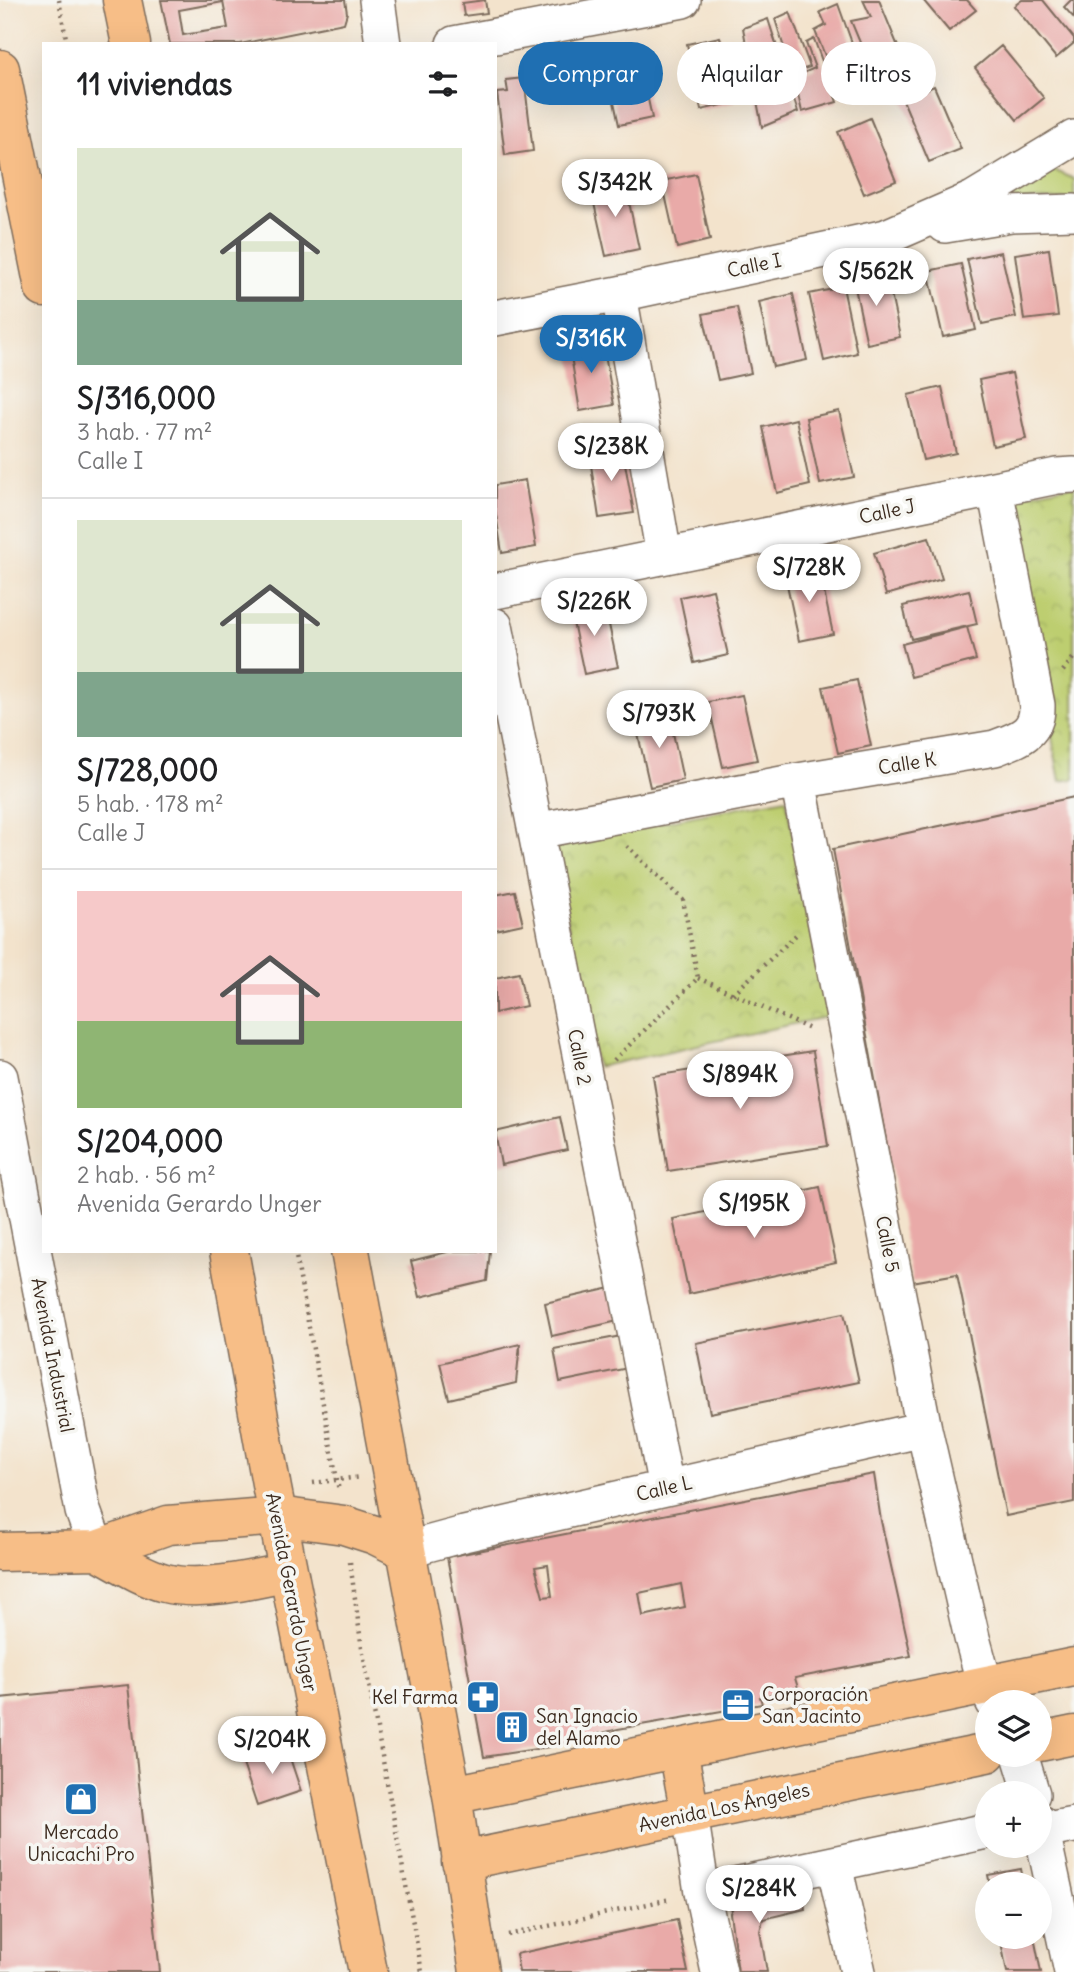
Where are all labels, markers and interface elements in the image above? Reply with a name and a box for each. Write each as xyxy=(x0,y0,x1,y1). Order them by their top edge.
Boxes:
chip: Comprar xyxy=(518,42,663,105)
chip: Alquilar xyxy=(677,42,807,105)
chip: Filtros xyxy=(821,42,936,105)
text: 11 viviendas xyxy=(77,65,232,103)
icon: filters xyxy=(424,65,462,103)
pin: S/342K xyxy=(558,160,672,219)
text: S/342K xyxy=(578,167,652,196)
icon: home xyxy=(207,194,333,320)
street label: Calle I xyxy=(725,248,783,282)
pin: S/562K xyxy=(819,248,933,308)
text: S/562K xyxy=(839,256,913,285)
pin: S/316K xyxy=(534,316,648,375)
text: S/316K xyxy=(556,323,626,352)
text: S/316,000 xyxy=(77,379,216,417)
text: 3 hab. · 77 m² xyxy=(77,417,212,446)
pin: S/238K xyxy=(554,424,668,483)
text: S/238K xyxy=(574,431,648,460)
text: Calle I xyxy=(77,446,143,475)
street label: Calle J xyxy=(857,493,917,529)
pin: S/728K xyxy=(752,544,866,604)
text: S/728K xyxy=(773,552,845,581)
icon: home xyxy=(207,566,333,692)
pin: S/226K xyxy=(537,578,651,638)
text: S/226K xyxy=(557,586,631,615)
pin: S/793K xyxy=(602,690,716,750)
text: S/793K xyxy=(623,698,695,727)
street label: Calle K xyxy=(876,747,938,779)
text: S/728,000 xyxy=(77,751,219,789)
text: 5 hab. · 178 m² xyxy=(77,789,224,818)
text: Calle J xyxy=(77,818,145,847)
icon: home xyxy=(207,937,333,1063)
street label: Calle 2 xyxy=(563,1027,597,1087)
pin: S/894K xyxy=(683,1052,797,1111)
text: S/894K xyxy=(702,1059,778,1088)
text: S/204,000 xyxy=(77,1122,224,1160)
text: 2 hab. · 56 m² xyxy=(77,1160,216,1189)
pin: S/195K xyxy=(697,1180,811,1240)
text: S/195K xyxy=(719,1188,789,1217)
text: Avenida Gerardo Unger xyxy=(77,1189,322,1218)
street label: Calle 5 xyxy=(871,1214,905,1274)
street label: Avenida Industrial xyxy=(26,1276,80,1434)
street label: Calle L xyxy=(634,1470,694,1506)
street label: Avenida Gerardo Unger xyxy=(261,1491,323,1694)
pharmacy icon: Kel Farma xyxy=(464,1678,502,1716)
place label: Corporación San Jacinto xyxy=(762,1682,868,1728)
place label: Kel Farma xyxy=(372,1685,458,1709)
office icon: Corporación San Jacinto xyxy=(719,1686,757,1724)
map controls xyxy=(975,1690,1052,1949)
button: layers xyxy=(975,1690,1052,1767)
place label: San Ignacio del Alamo xyxy=(536,1704,638,1750)
building icon: San Ignacio del Alamo xyxy=(493,1708,531,1746)
pin: S/204K xyxy=(215,1716,329,1776)
text: S/204K xyxy=(234,1724,310,1753)
street label: Avenida Los Ángeles xyxy=(636,1777,812,1837)
shop icon: Mercado Unicachi Pro xyxy=(62,1780,100,1818)
button: + xyxy=(975,1781,1052,1858)
place label: Mercado Unicachi Pro xyxy=(27,1820,135,1866)
pin: S/284K xyxy=(702,1866,816,1925)
button: − xyxy=(975,1872,1052,1949)
text: S/284K xyxy=(722,1873,796,1902)

